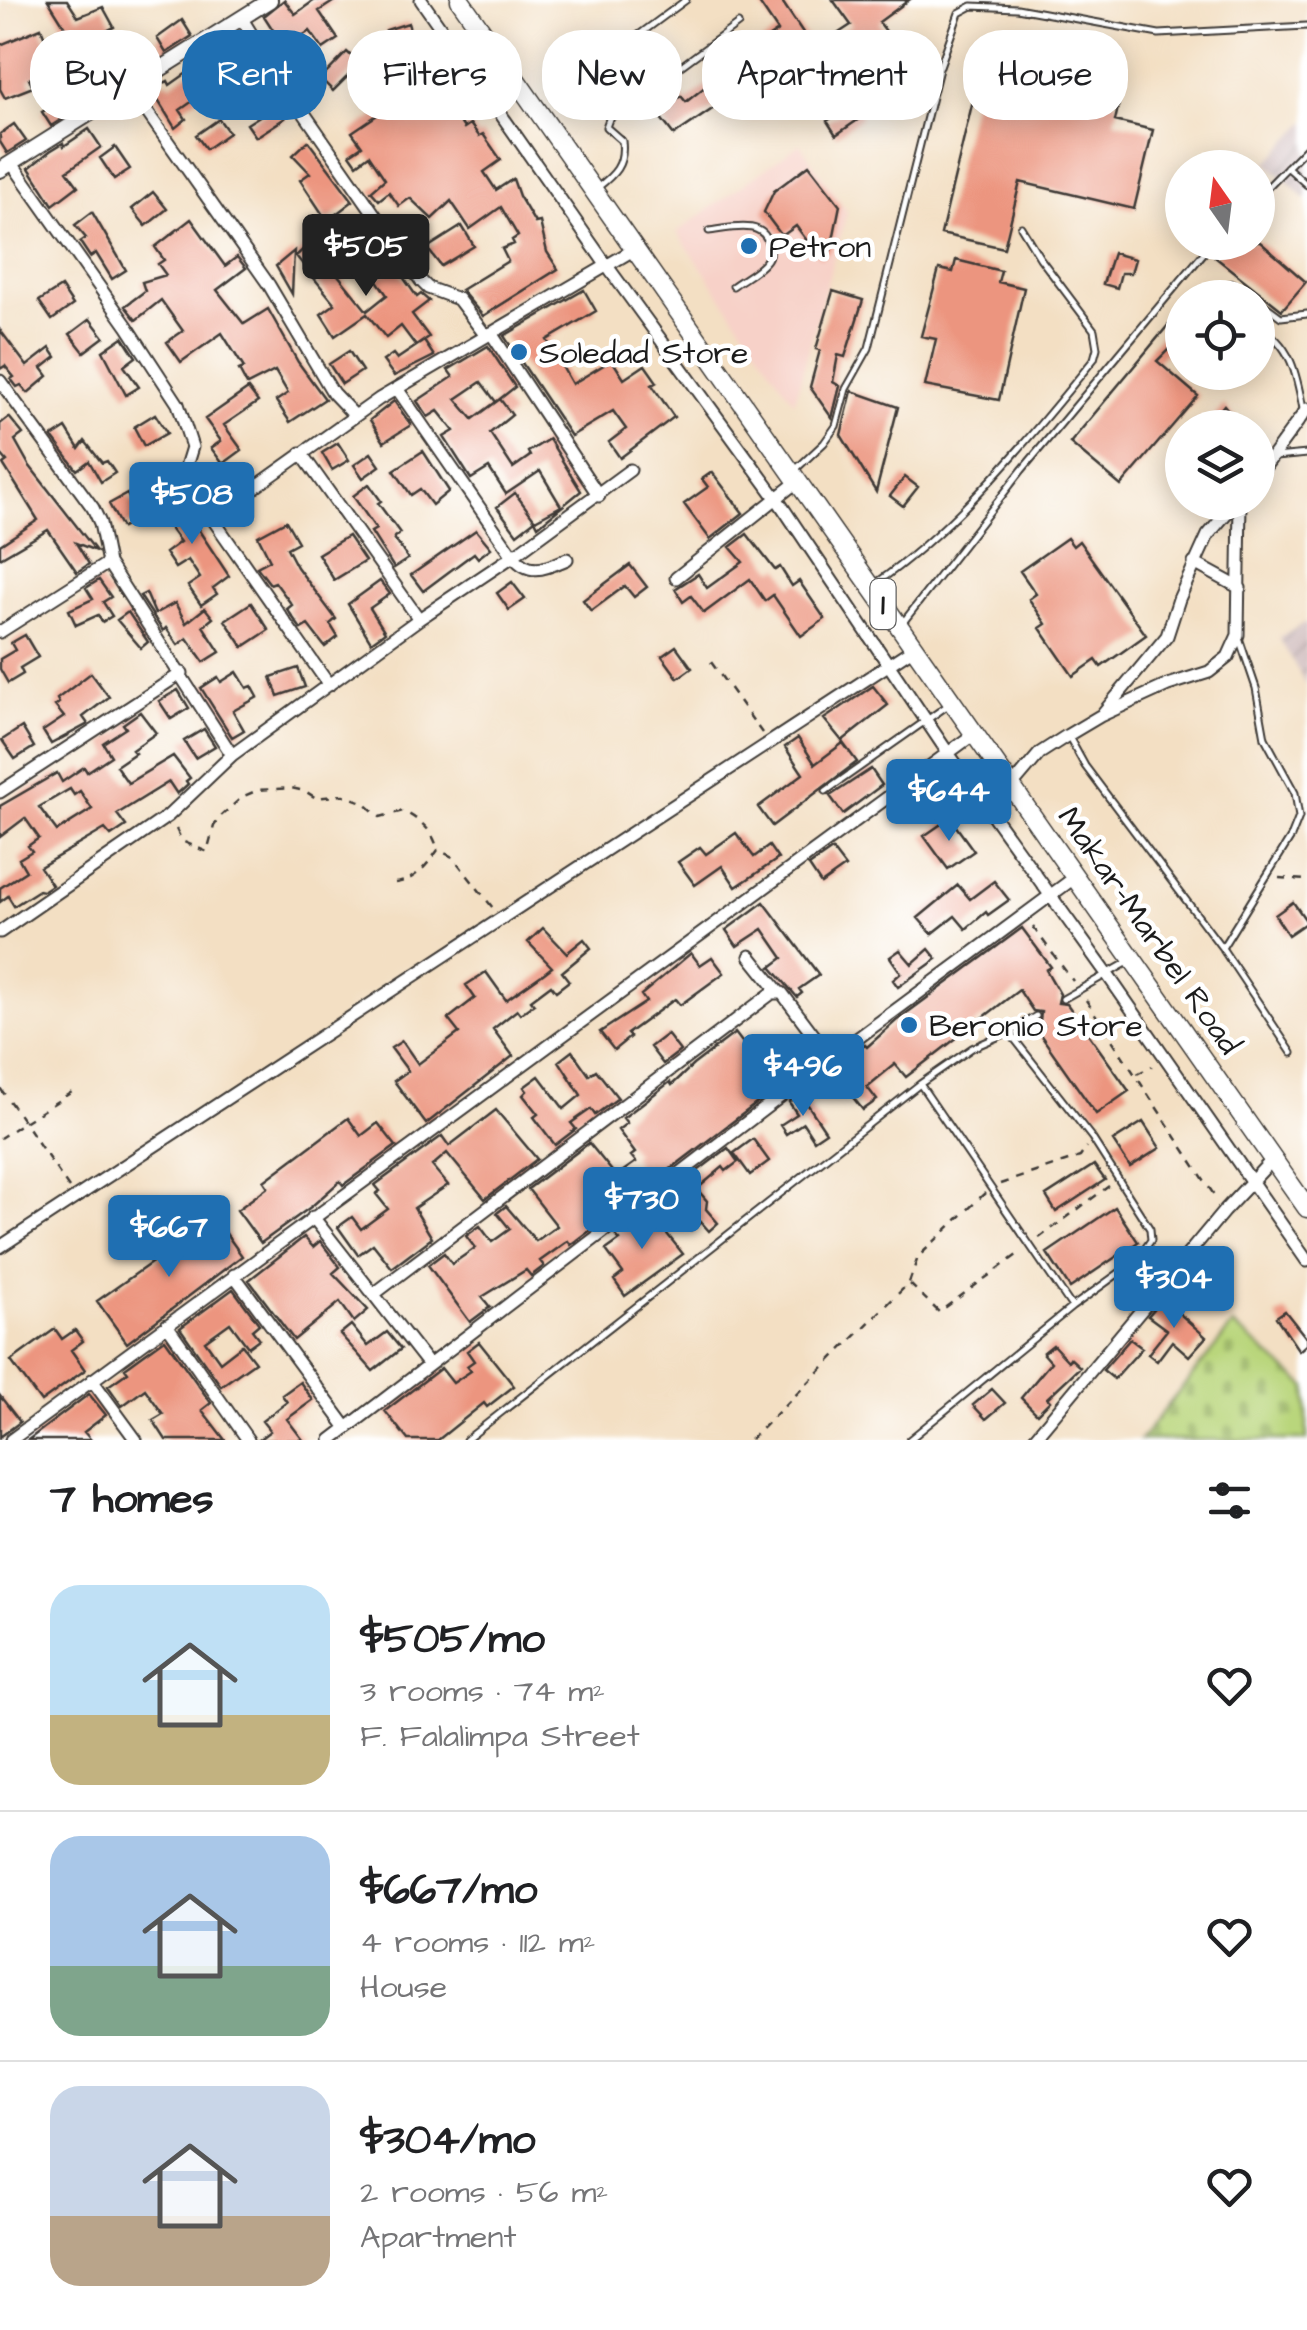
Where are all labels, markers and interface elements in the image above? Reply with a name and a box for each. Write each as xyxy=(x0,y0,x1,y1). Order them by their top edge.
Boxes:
chip: Buy xyxy=(30,30,162,120)
chip: Rent xyxy=(182,30,327,120)
chip: Filters xyxy=(347,30,522,120)
chip: New xyxy=(542,30,682,120)
chip: Apartment xyxy=(702,30,943,120)
chip: House xyxy=(963,30,1128,120)
north arrow xyxy=(1165,150,1275,260)
map controls xyxy=(1165,150,1275,520)
pin: $505 xyxy=(307,214,425,299)
text: $505 xyxy=(324,224,408,269)
place label: Petron xyxy=(769,225,871,270)
marker: Petron xyxy=(738,235,760,257)
button: locate xyxy=(1165,280,1275,390)
place label: Soledad Store xyxy=(539,331,748,376)
marker: Soledad Store xyxy=(508,341,530,363)
button: layers xyxy=(1165,410,1275,520)
pin: $508 xyxy=(133,462,251,547)
text: $508 xyxy=(151,472,233,517)
road number: 1 xyxy=(870,579,896,629)
pin: $644 xyxy=(890,759,1008,844)
text: $644 xyxy=(908,769,990,814)
street label: Makar-Marbel Road xyxy=(1046,798,1251,1064)
place label: Beronio Store xyxy=(929,1004,1143,1049)
marker: Beronio Store xyxy=(898,1014,920,1036)
pin: $496 xyxy=(744,1034,862,1119)
text: $496 xyxy=(764,1044,842,1089)
pin: $730 xyxy=(583,1167,701,1252)
text: $730 xyxy=(605,1177,679,1222)
pin: $667 xyxy=(110,1195,228,1280)
text: $667 xyxy=(130,1205,208,1250)
pin: $304 xyxy=(1115,1246,1233,1331)
text: $304 xyxy=(1136,1256,1212,1301)
text: 7 homes xyxy=(50,1471,214,1529)
icon: filters xyxy=(1202,1473,1257,1528)
text: $505/mo xyxy=(360,1611,545,1669)
icon: home xyxy=(130,1625,250,1745)
icon: heart xyxy=(1202,1658,1257,1713)
text: 3 rooms · 74 m² xyxy=(360,1669,605,1714)
text: F. Falalimpa Street xyxy=(360,1714,640,1759)
text: $667/mo xyxy=(360,1862,537,1920)
icon: home xyxy=(130,1876,250,1996)
icon: heart xyxy=(1202,1909,1257,1964)
text: 4 rooms · 112 m² xyxy=(360,1920,596,1965)
text: House xyxy=(360,1965,447,2010)
text: $304/mo xyxy=(360,2112,535,2170)
icon: home xyxy=(130,2126,250,2246)
icon: heart xyxy=(1202,2159,1257,2214)
text: 2 rooms · 56 m² xyxy=(360,2170,608,2215)
text: Apartment xyxy=(360,2215,516,2260)

